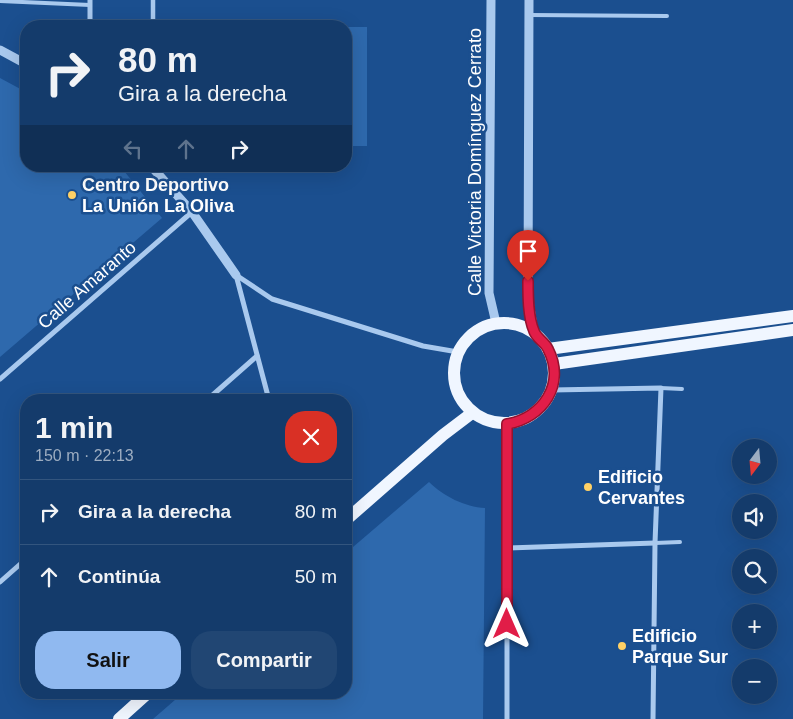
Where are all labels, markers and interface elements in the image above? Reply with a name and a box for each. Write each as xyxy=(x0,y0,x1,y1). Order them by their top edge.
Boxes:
street label: Calle Victoria Domínguez Cerrato xyxy=(465,28,485,296)
icon: right xyxy=(35,40,100,105)
text: 80 m xyxy=(118,40,198,79)
text: Gira a la derecha xyxy=(118,81,287,106)
icon: left xyxy=(119,135,147,163)
icon: ahead xyxy=(172,135,200,163)
icon: right xyxy=(225,135,253,163)
place label: Centro Deportivo La Unión La Oliva xyxy=(82,175,235,216)
marker: Centro Deportivo La Unión La Oliva xyxy=(66,189,78,201)
pin xyxy=(507,230,549,281)
street label: Calle Amaranto xyxy=(34,237,140,333)
icon: arrive xyxy=(514,237,542,265)
text: 1 min xyxy=(35,411,113,444)
button: close xyxy=(285,411,337,463)
north arrow xyxy=(732,439,778,484)
map controls xyxy=(732,439,777,704)
text: 150 m · 22:13 xyxy=(35,447,134,464)
place label: Edificio Cervantes xyxy=(598,467,685,508)
marker: Edificio Cervantes xyxy=(582,481,594,493)
button: sound xyxy=(732,494,777,539)
icon: right xyxy=(35,498,63,526)
text: Gira a la derecha xyxy=(78,501,231,522)
text: 80 m xyxy=(295,501,337,522)
button: search xyxy=(732,549,777,594)
icon: ahead xyxy=(35,563,63,591)
text: Continúa xyxy=(78,566,160,587)
text: 50 m xyxy=(295,566,337,587)
position arrow xyxy=(480,597,532,649)
button: + xyxy=(732,604,777,649)
place label: Edificio Parque Sur xyxy=(632,626,728,667)
button: Salir xyxy=(35,631,181,689)
button: Compartir xyxy=(191,631,337,689)
marker: Edificio Parque Sur xyxy=(616,640,628,652)
button: − xyxy=(732,659,777,704)

